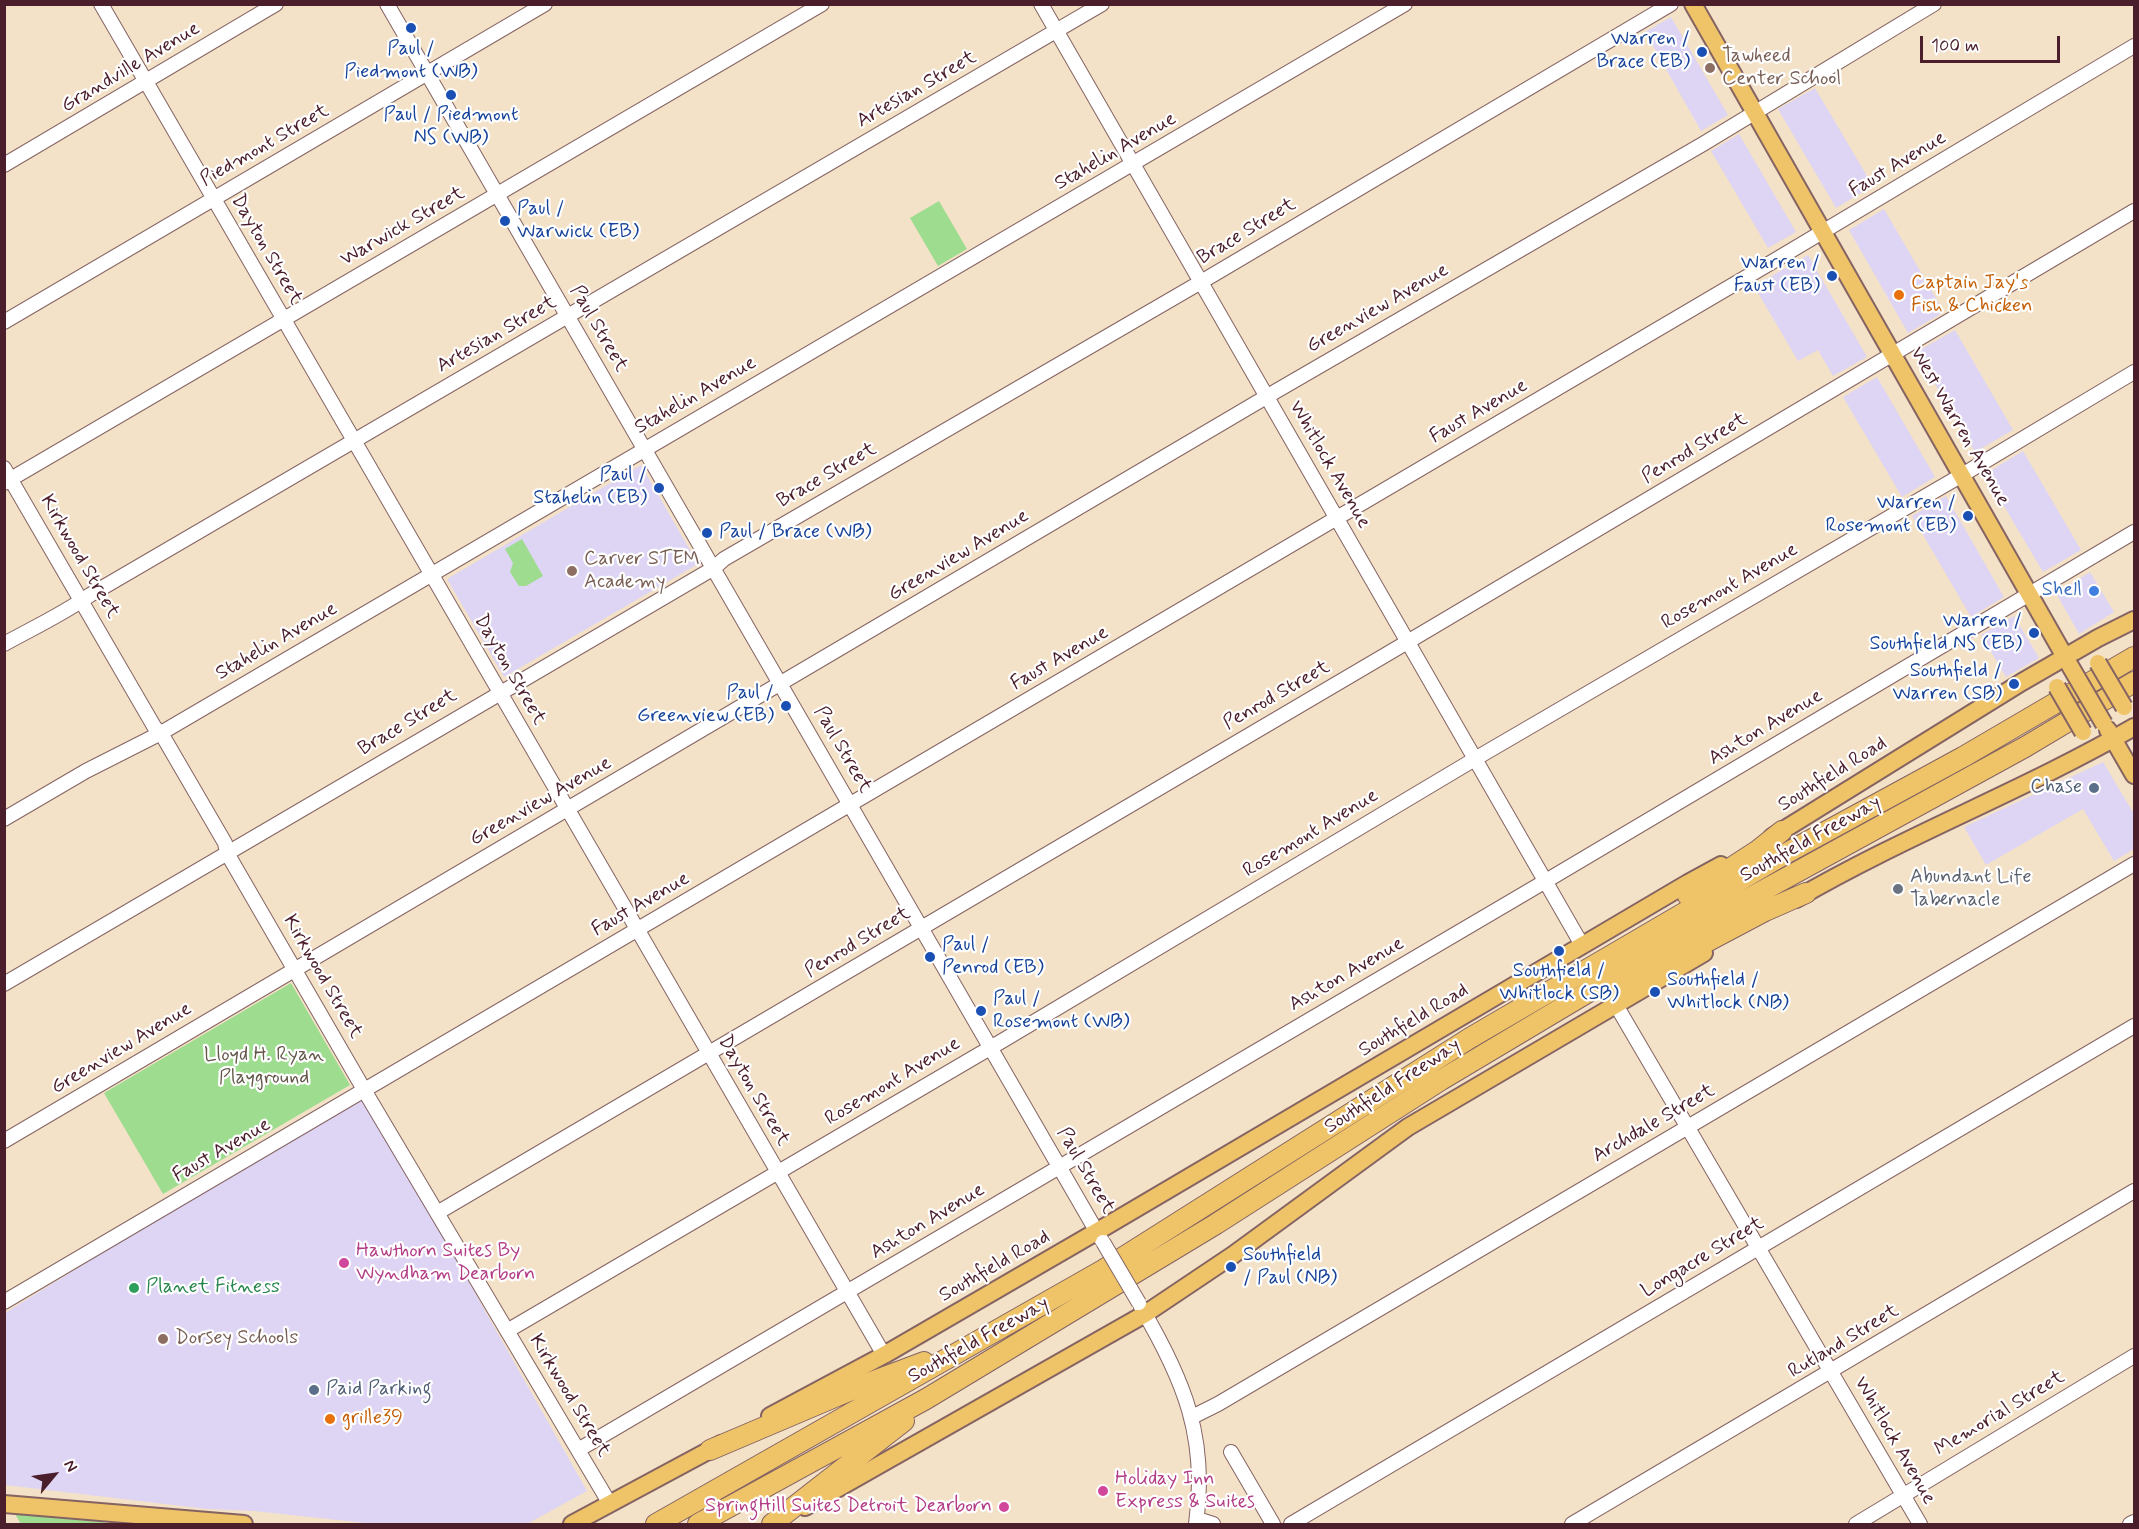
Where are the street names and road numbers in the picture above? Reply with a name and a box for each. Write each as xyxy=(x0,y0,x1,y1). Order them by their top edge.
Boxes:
street label: Grandville Avenue xyxy=(57,17,205,119)
street label: Artesian Street xyxy=(853,46,981,134)
street label: Piedmont Street xyxy=(196,99,334,193)
street label: Stahelin Avenue xyxy=(1051,108,1181,196)
street label: Faust Avenue xyxy=(1845,127,1951,203)
street label: Warwick Street xyxy=(337,182,469,272)
street label: Dayton Street xyxy=(225,190,307,310)
street label: Brace Street xyxy=(1193,193,1301,271)
street label: Greenview Avenue xyxy=(1303,259,1453,359)
street label: Paul Street xyxy=(564,281,632,377)
street label: Artesian Street xyxy=(433,291,561,379)
street label: West Warren Avenue xyxy=(1904,343,2014,511)
street label: Stahelin Avenue xyxy=(631,352,761,440)
street label: Faust Avenue xyxy=(1426,374,1532,450)
street label: Whitlock Avenue xyxy=(1283,397,1375,533)
street label: Penrod Street xyxy=(1638,408,1752,490)
street label: Brace Street xyxy=(773,438,881,514)
street label: Kirkwood Street xyxy=(34,491,124,623)
street label: Greenview Avenue xyxy=(884,505,1034,607)
street label: Rosemont Avenue xyxy=(1658,538,1802,636)
street label: Stahelin Avenue xyxy=(212,598,342,686)
street label: Dayton Street xyxy=(468,610,550,730)
street label: Faust Avenue xyxy=(1007,621,1113,697)
street label: Penrod Street xyxy=(1219,656,1335,736)
street label: Brace Street xyxy=(354,684,462,762)
street label: Ashton Avenue xyxy=(1705,685,1827,771)
street label: Paul Street xyxy=(808,702,876,798)
street label: Southfield Road xyxy=(1774,732,1892,818)
street label: Greenview Avenue xyxy=(466,752,616,852)
street label: Rosemont Avenue xyxy=(1239,784,1383,884)
street label: Southfield Freeway xyxy=(1736,791,1886,889)
street label: Faust Avenue xyxy=(588,867,694,943)
street label: Penrod Street xyxy=(801,902,915,984)
street label: Kirkwood Street xyxy=(277,911,367,1043)
street label: Ashton Avenue xyxy=(1285,932,1409,1018)
street label: Southfield Road xyxy=(1355,979,1473,1063)
street label: Greenview Avenue xyxy=(47,998,197,1100)
street label: Dayton Street xyxy=(712,1031,794,1151)
street label: Rosemont Avenue xyxy=(821,1032,965,1132)
street label: Southfield Freeway xyxy=(1320,1034,1466,1140)
street label: Archdale Street xyxy=(1589,1079,1719,1169)
street label: Faust Avenue xyxy=(169,1113,275,1189)
street label: Paul Street xyxy=(1051,1123,1119,1219)
street label: Ashton Avenue xyxy=(867,1179,989,1265)
street label: Longacre Street xyxy=(1637,1212,1769,1304)
street label: Southfield Road xyxy=(935,1226,1055,1308)
street label: Southfield Freeway xyxy=(904,1292,1054,1390)
street label: Rutland Street xyxy=(1784,1300,1904,1384)
street label: Kirkwood Street xyxy=(523,1330,615,1462)
street label: Memorial Street xyxy=(1931,1366,2069,1462)
street label: Whitlock Avenue xyxy=(1848,1373,1940,1509)

